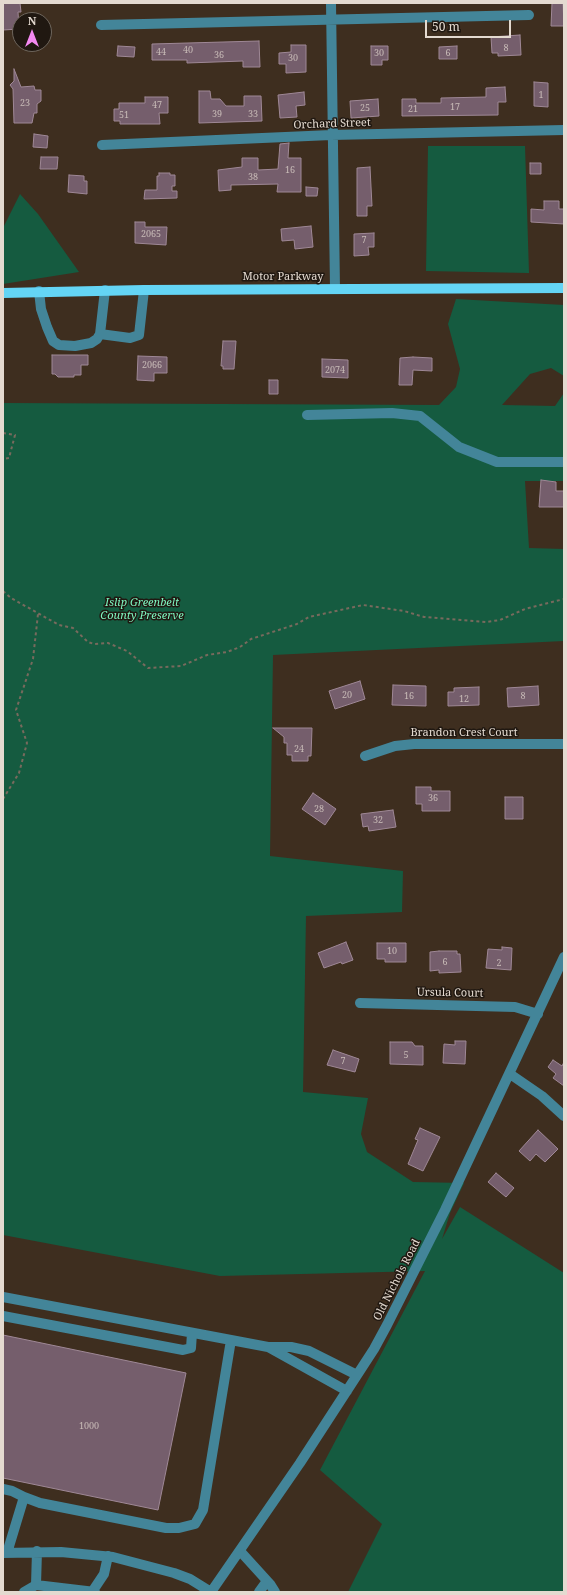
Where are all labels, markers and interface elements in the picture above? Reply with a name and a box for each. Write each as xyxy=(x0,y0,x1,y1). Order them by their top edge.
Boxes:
north arrow xyxy=(12,12,52,52)
scale bar xyxy=(427,12,513,38)
text: N xyxy=(28,13,36,28)
text: 50 m xyxy=(432,18,460,35)
house number: 8 xyxy=(503,43,509,53)
house number: 40 xyxy=(183,45,193,55)
house number: 44 xyxy=(156,47,166,57)
house number: 30 xyxy=(374,48,384,58)
house number: 6 xyxy=(445,48,451,58)
house number: 36 xyxy=(214,50,224,60)
house number: 30 xyxy=(288,53,298,63)
house number: 1 xyxy=(538,90,544,100)
house number: 23 xyxy=(20,98,30,108)
house number: 47 xyxy=(152,100,162,110)
house number: 17 xyxy=(450,102,460,112)
house number: 25 xyxy=(360,103,370,113)
house number: 21 xyxy=(408,104,418,114)
house number: 39 xyxy=(212,109,222,119)
house number: 33 xyxy=(248,109,258,119)
house number: 51 xyxy=(119,110,129,120)
street label: Orchard Street xyxy=(293,116,371,132)
house number: 16 xyxy=(285,165,295,175)
house number: 38 xyxy=(248,172,258,182)
house number: 2065 xyxy=(141,229,161,239)
house number: 7 xyxy=(361,235,367,245)
street label: Motor Parkway xyxy=(242,270,324,284)
house number: 2066 xyxy=(142,360,162,370)
house number: 2074 xyxy=(325,365,345,375)
park label: Islip Greenbelt County Preserve xyxy=(100,596,184,622)
house number: 20 xyxy=(342,690,352,700)
house number: 16 xyxy=(404,691,414,701)
house number: 8 xyxy=(520,691,526,701)
house number: 12 xyxy=(459,694,469,704)
street label: Brandon Crest Court xyxy=(410,726,518,740)
house number: 24 xyxy=(294,744,304,754)
house number: 36 xyxy=(428,793,438,803)
house number: 28 xyxy=(314,804,324,814)
house number: 32 xyxy=(373,815,383,825)
house number: 10 xyxy=(387,946,397,956)
house number: 6 xyxy=(442,957,448,967)
house number: 2 xyxy=(496,958,502,968)
street label: Ursula Court xyxy=(417,986,483,1000)
house number: 5 xyxy=(403,1050,409,1060)
house number: 7 xyxy=(340,1056,346,1066)
street label: Old Nichols Road xyxy=(371,1237,423,1323)
house number: 1000 xyxy=(79,1421,99,1431)

